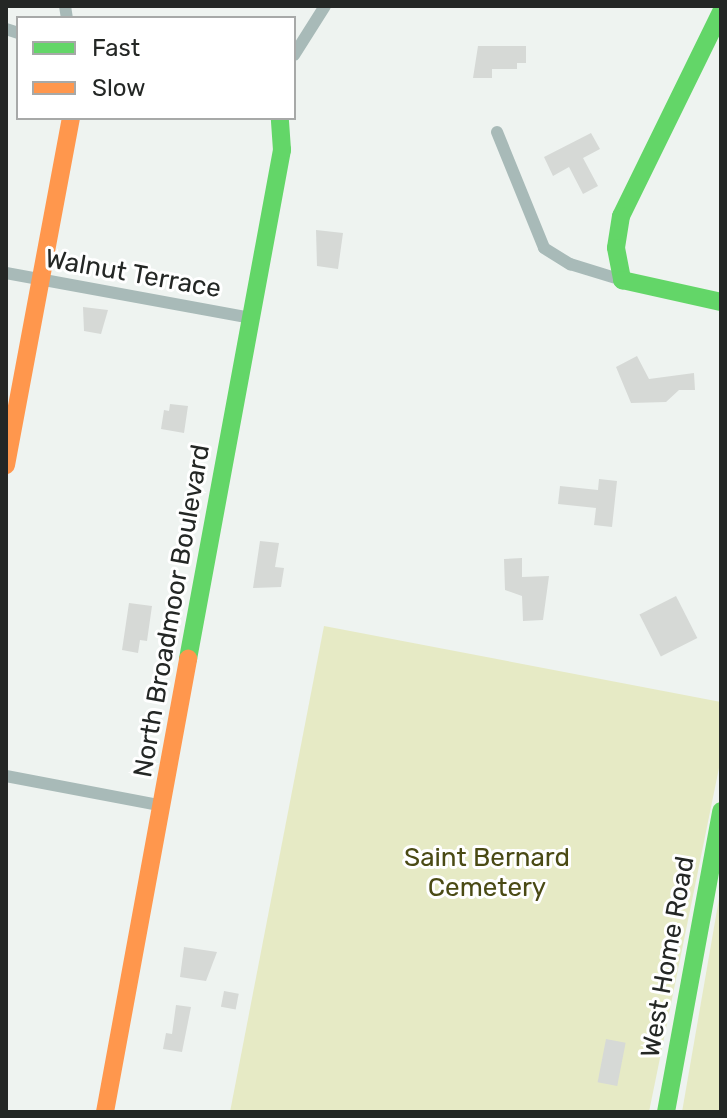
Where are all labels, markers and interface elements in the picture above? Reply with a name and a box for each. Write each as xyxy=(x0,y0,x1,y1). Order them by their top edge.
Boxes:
legend xyxy=(16,16,296,120)
text: Fast xyxy=(92,34,140,62)
text: Slow xyxy=(92,74,145,102)
street label: Walnut Terrace xyxy=(42,243,224,305)
street label: North Broadmoor Boulevard xyxy=(127,442,217,780)
park label: Saint Bernard Cemetery xyxy=(404,842,570,904)
street label: West Home Road xyxy=(635,854,701,1060)

